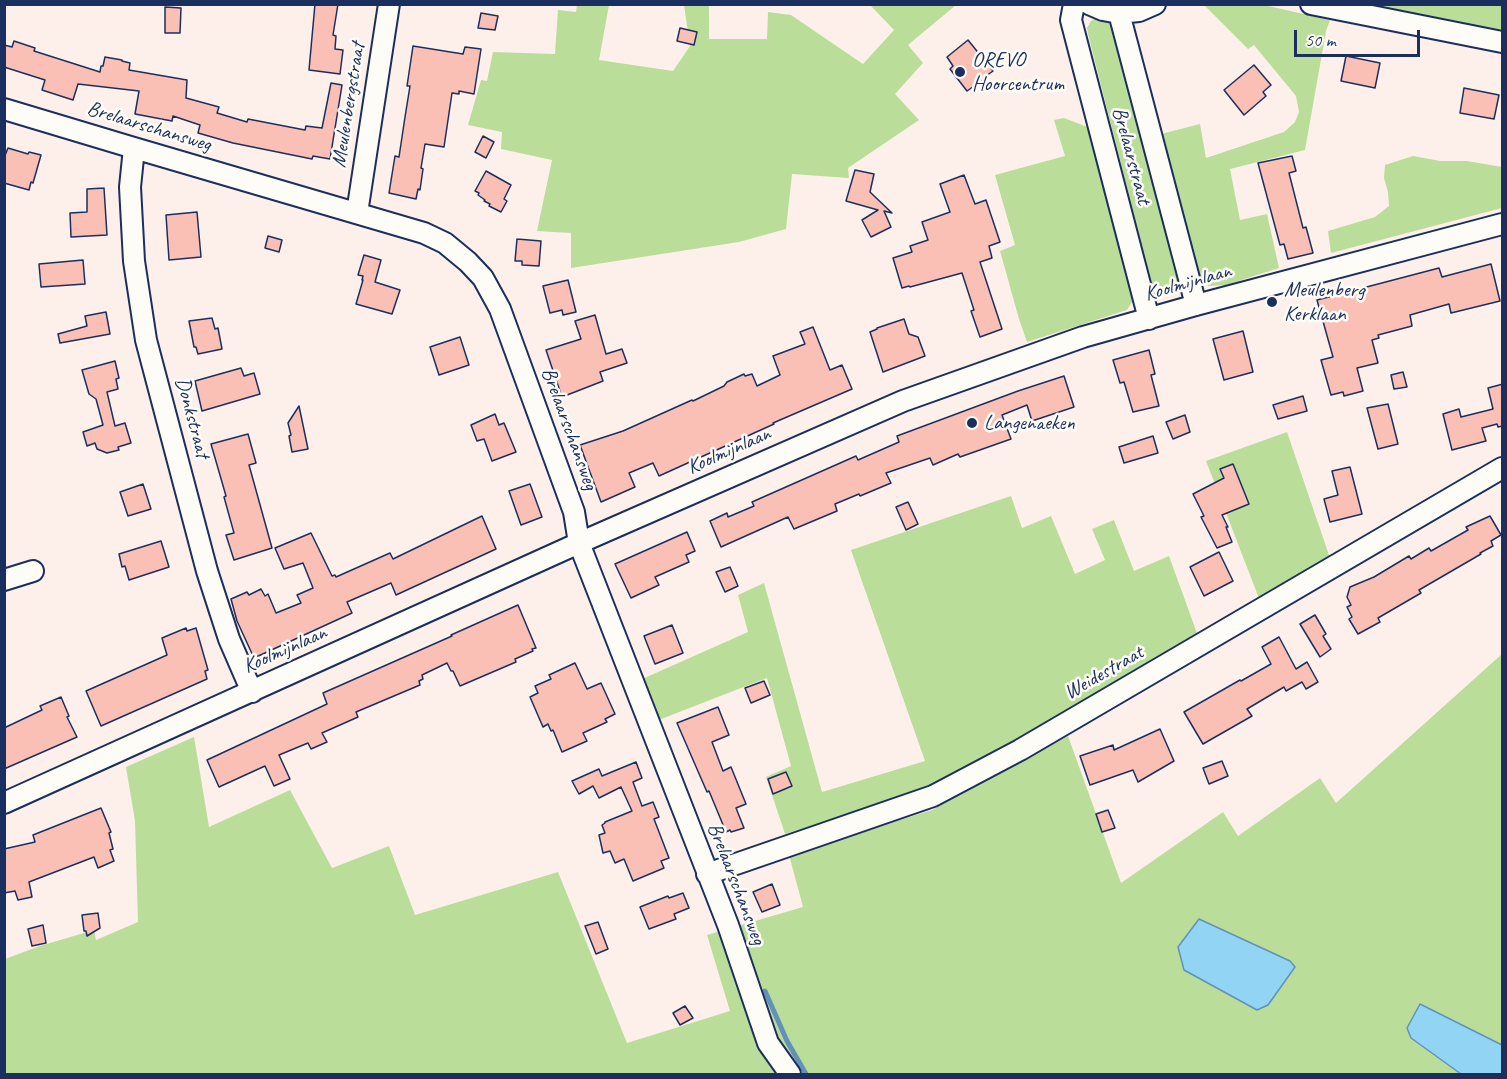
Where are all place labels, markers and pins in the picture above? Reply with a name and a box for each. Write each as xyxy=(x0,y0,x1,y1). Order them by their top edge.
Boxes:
place label: OREVO Hoorcentrum xyxy=(972,47,1064,97)
marker: OREVO Hoorcentrum xyxy=(953,65,967,79)
place label: Meulenberg Kerklaan xyxy=(1284,277,1365,327)
marker: Meulenberg Kerklaan xyxy=(1265,295,1279,309)
place label: Langenaeken xyxy=(984,410,1075,436)
marker: Langenaeken xyxy=(965,416,979,430)

